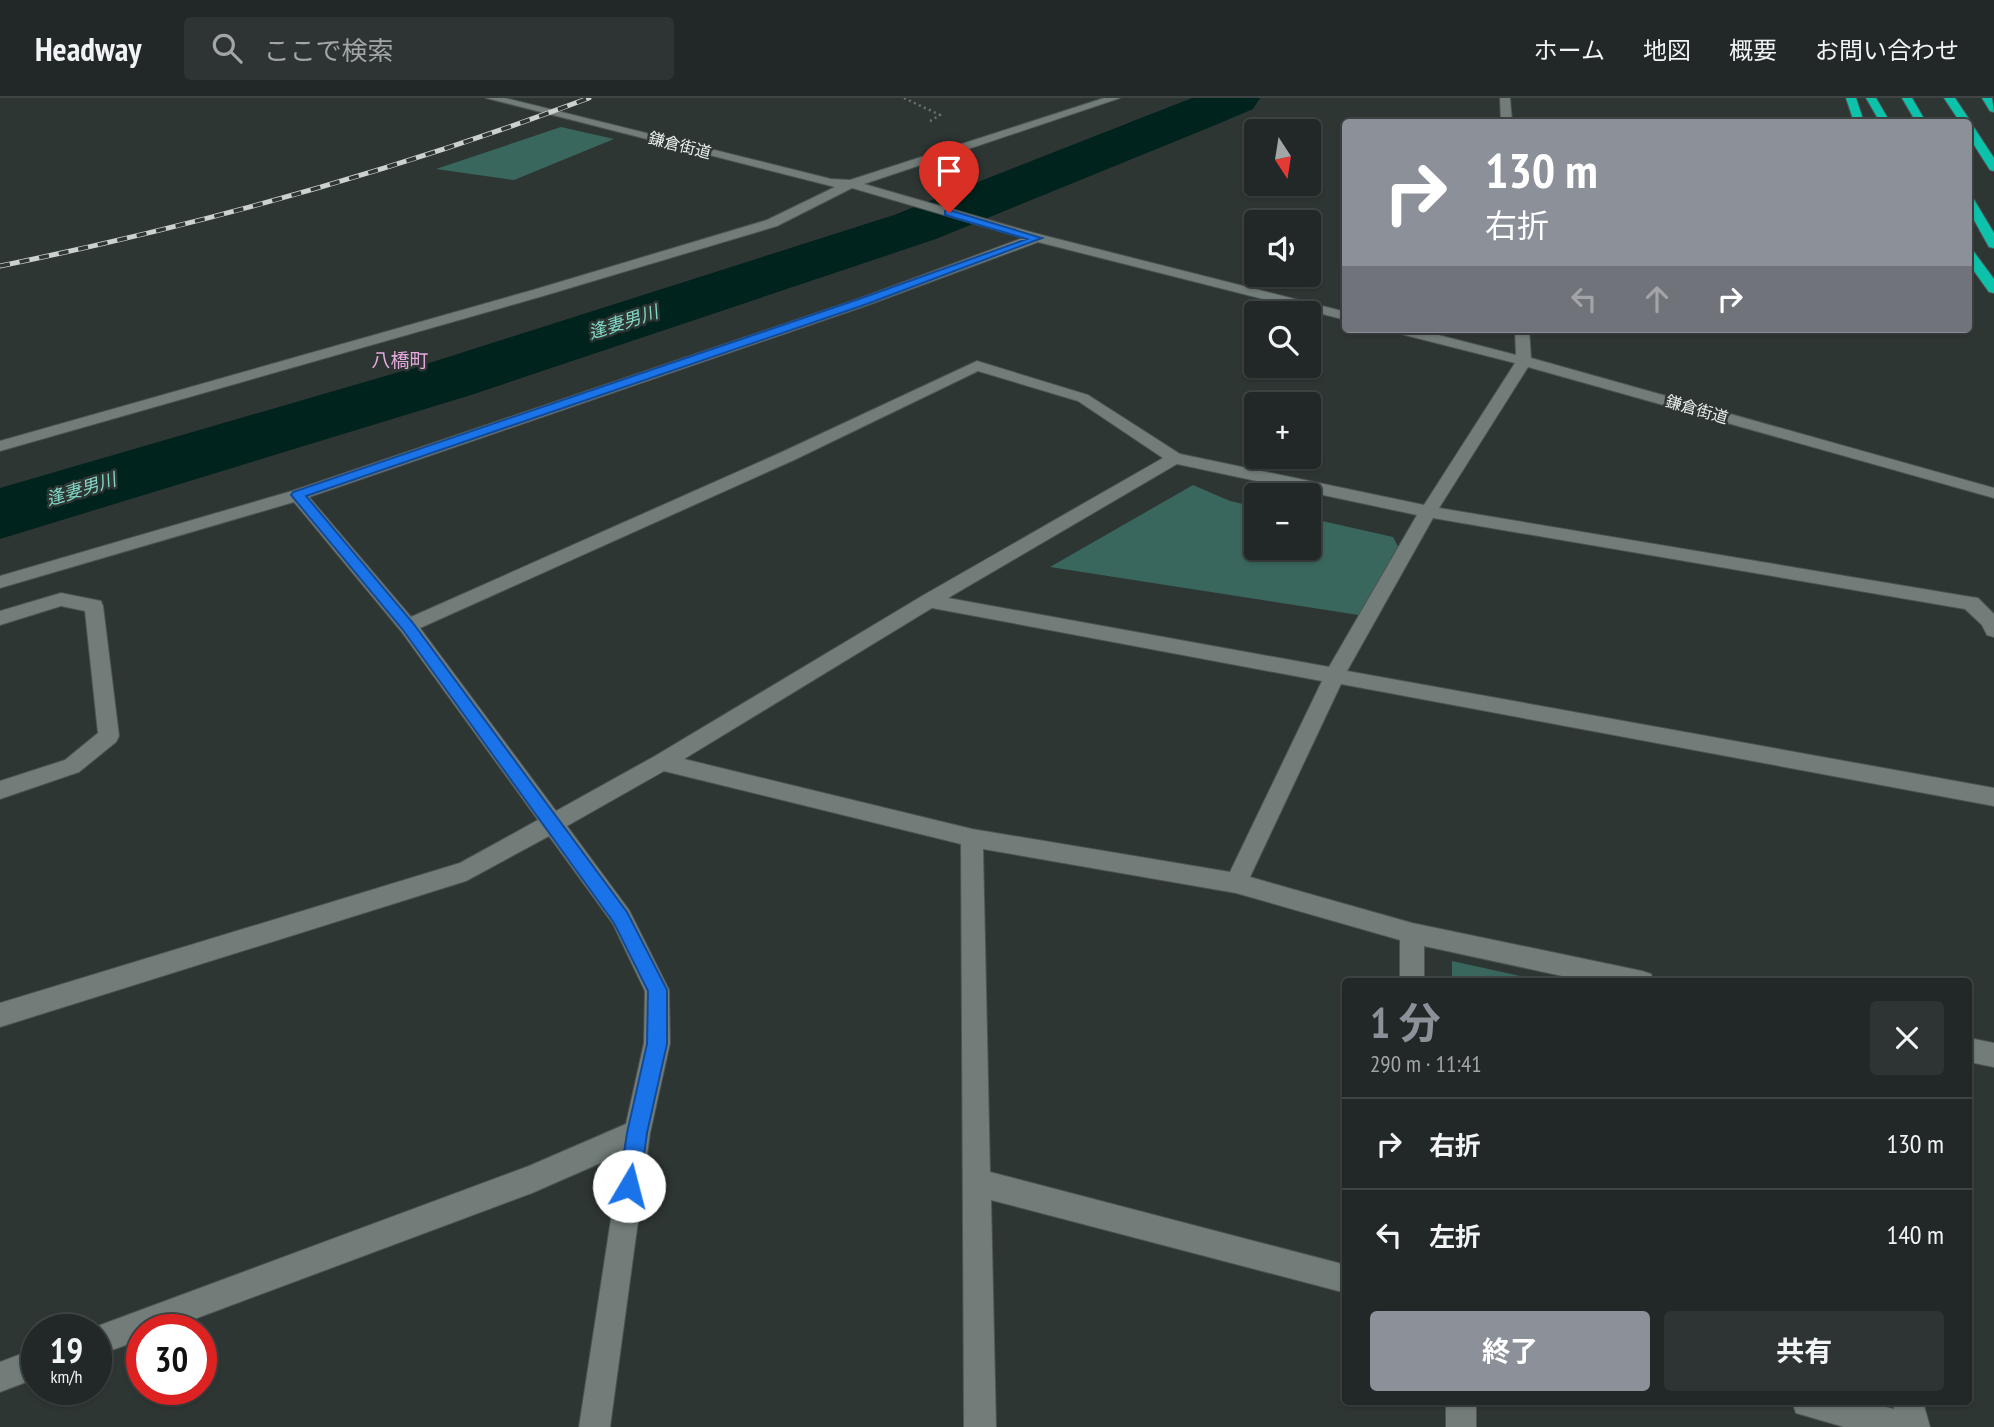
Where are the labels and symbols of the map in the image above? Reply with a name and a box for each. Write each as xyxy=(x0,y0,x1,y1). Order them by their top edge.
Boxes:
north arrow xyxy=(1244,119,1321,196)
street label: 鎌倉街道 xyxy=(647,128,713,162)
pin xyxy=(919,141,979,213)
water label: 逢妻男川 xyxy=(585,299,663,344)
district label: 八橋町 xyxy=(371,348,429,372)
street label: 鎌倉街道 xyxy=(1663,391,1731,427)
water label: 逢妻男川 xyxy=(43,467,121,511)
position arrow xyxy=(592,1149,666,1223)
speed limit sign: 30 xyxy=(126,1314,217,1405)

